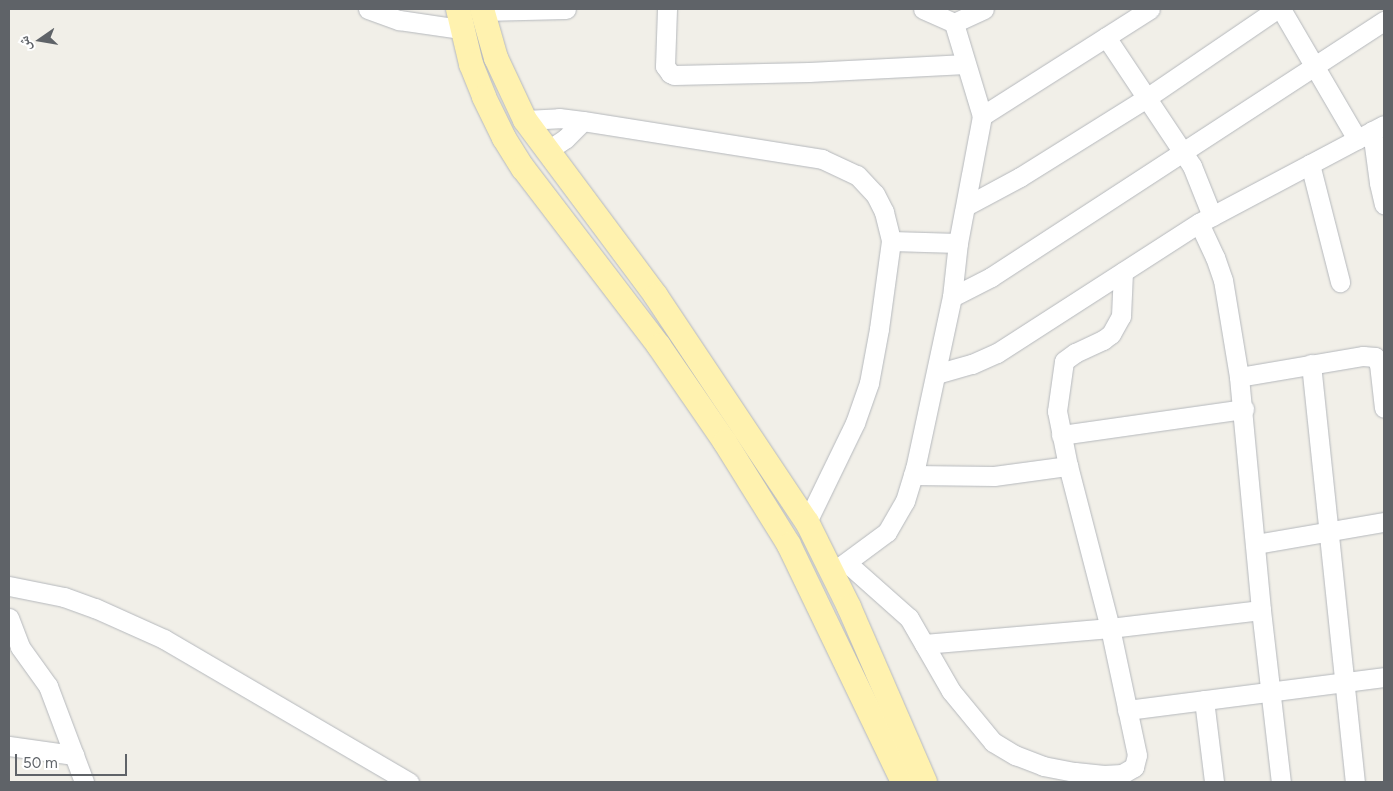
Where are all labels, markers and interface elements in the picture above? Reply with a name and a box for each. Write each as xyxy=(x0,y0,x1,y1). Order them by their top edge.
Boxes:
north arrow xyxy=(15,15,65,65)
text: ش xyxy=(15,34,35,53)
scale bar xyxy=(18,744,130,776)
text: 50 m xyxy=(23,754,58,772)

